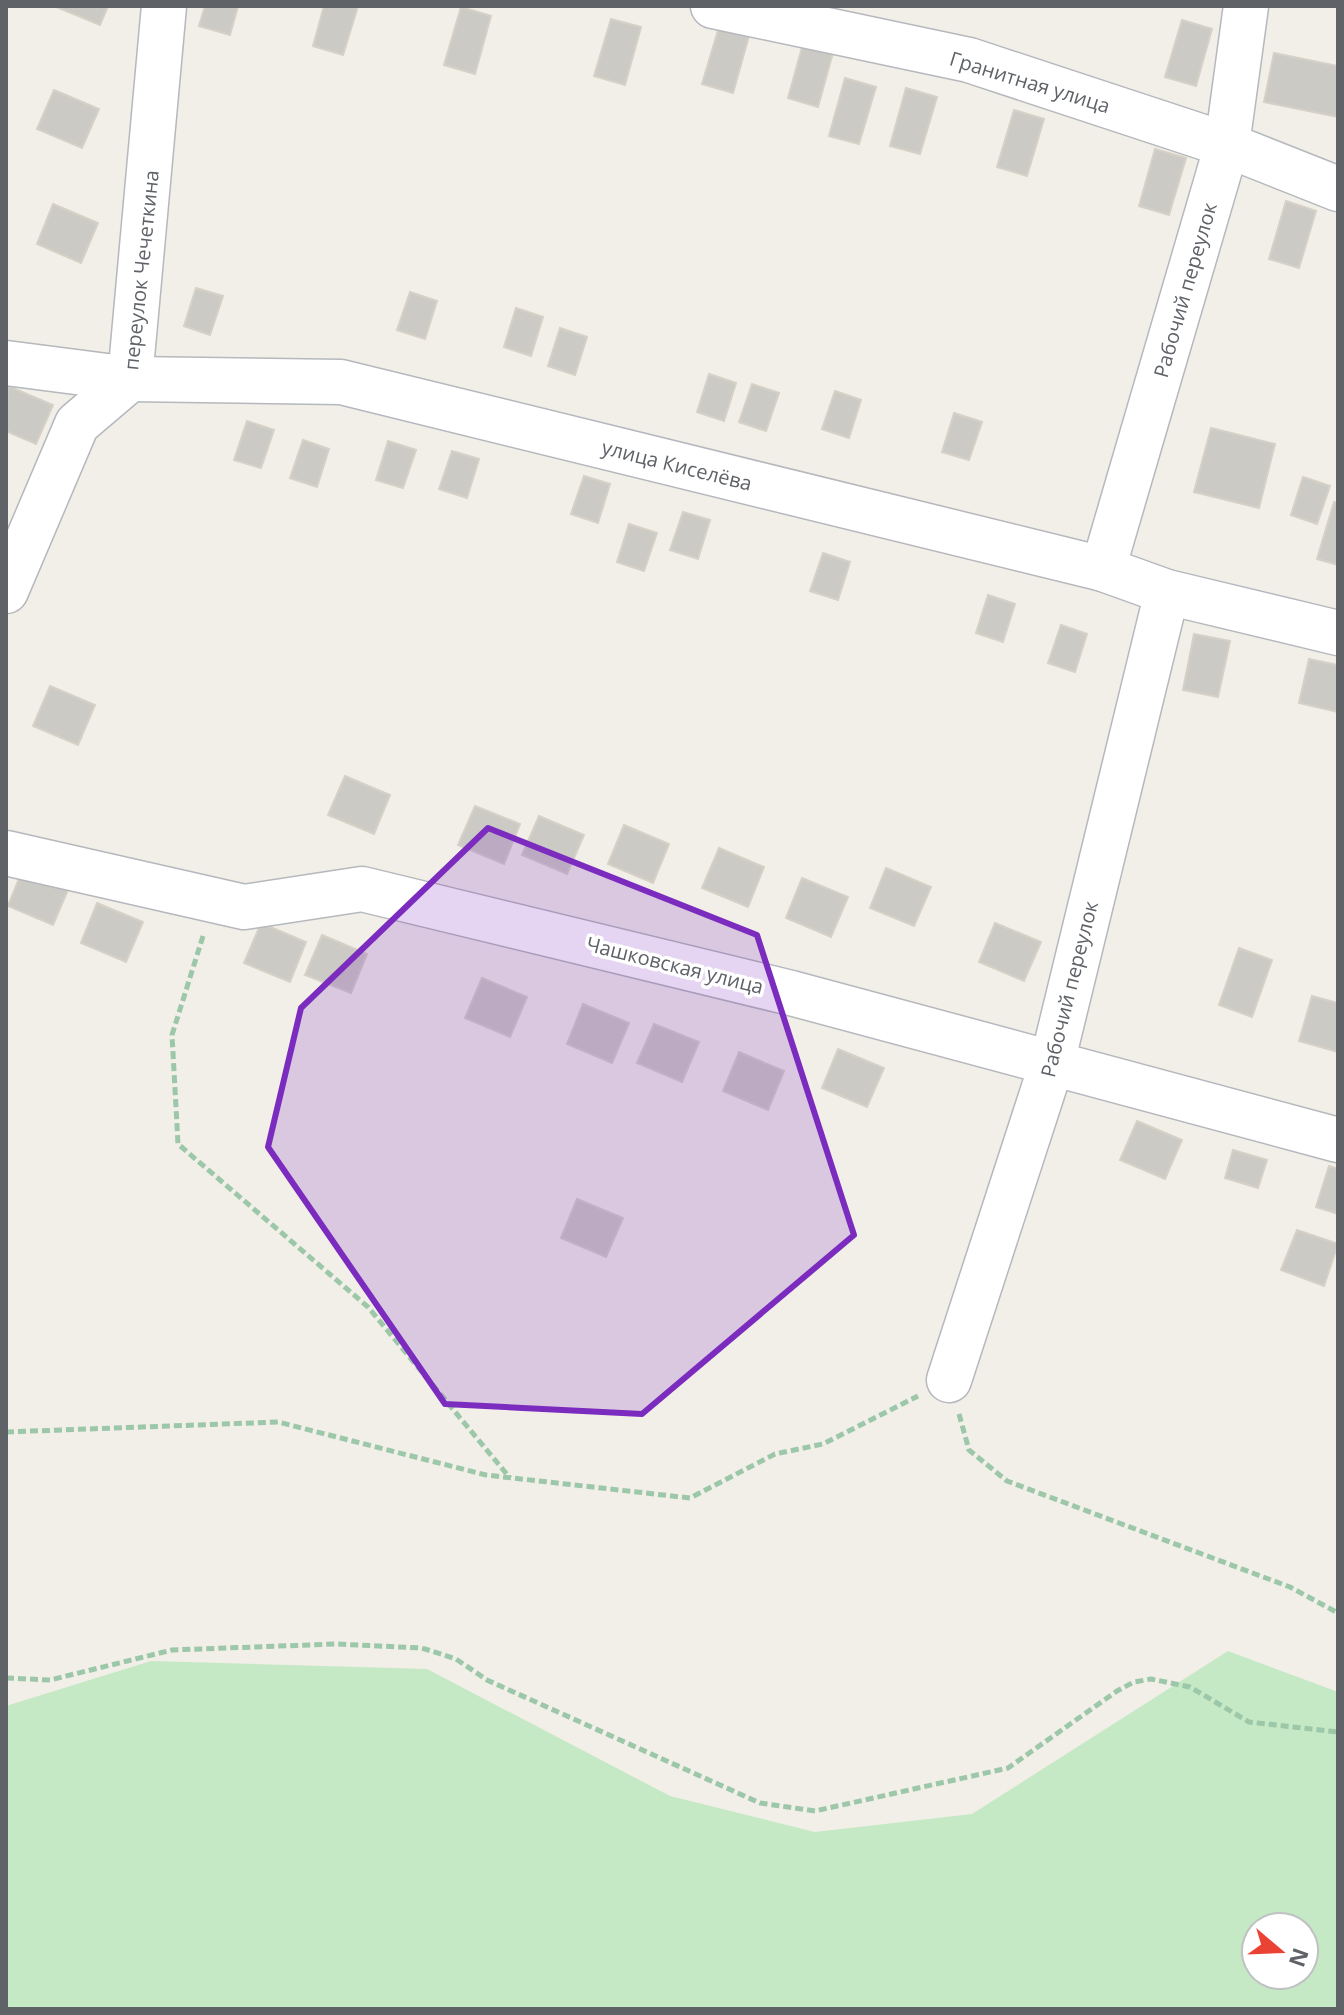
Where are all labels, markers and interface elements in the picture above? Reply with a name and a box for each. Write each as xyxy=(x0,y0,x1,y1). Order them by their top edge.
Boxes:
street label: Гранитная улица xyxy=(946,45,1114,119)
street label: переулок Чечеткина xyxy=(117,169,165,371)
street label: Рабочий переулок xyxy=(1147,199,1223,381)
street label: улица Киселёва xyxy=(599,433,755,497)
street label: Рабочий переулок xyxy=(1034,897,1104,1080)
street label: Чашковская улица xyxy=(584,930,766,1000)
north arrow xyxy=(1240,1911,1320,1991)
text: N xyxy=(1283,1944,1317,1971)

